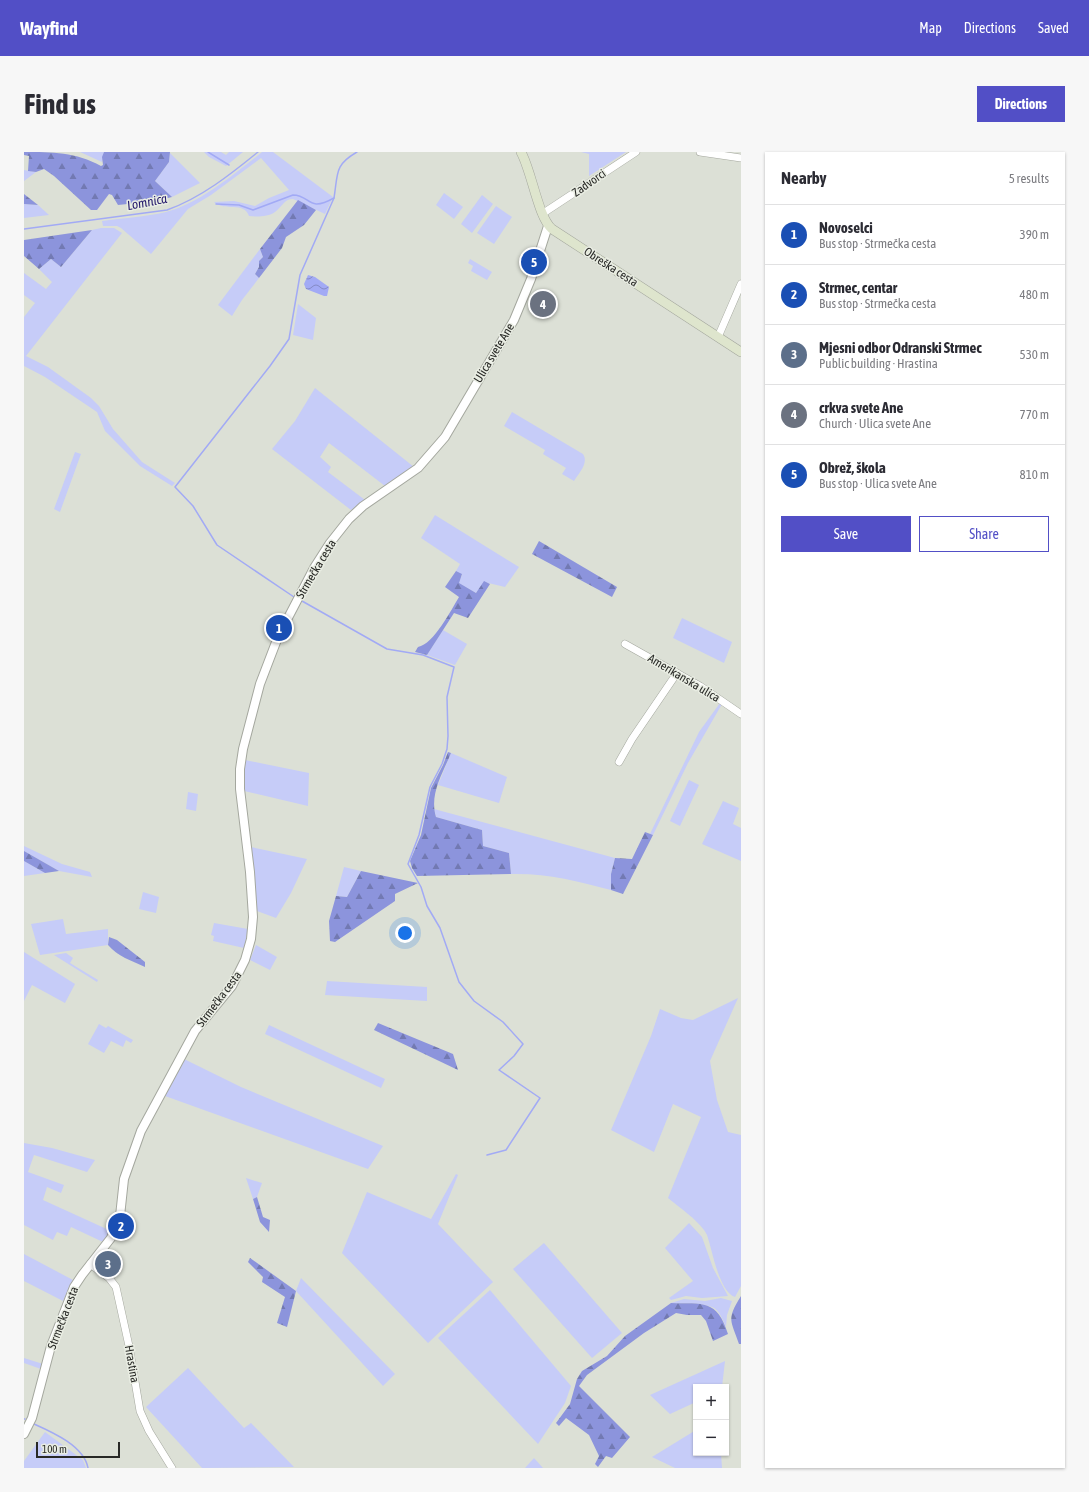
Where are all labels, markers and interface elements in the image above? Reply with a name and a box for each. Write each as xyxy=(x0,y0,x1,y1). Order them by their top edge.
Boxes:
text: Wayfind xyxy=(20,17,78,39)
text: Map xyxy=(919,20,942,36)
text: Directions xyxy=(964,20,1016,36)
text: Saved xyxy=(1038,20,1069,36)
button: Directions xyxy=(977,86,1065,122)
text: Find us xyxy=(24,88,96,120)
street label: Zadvorci xyxy=(569,166,609,200)
text: Nearby xyxy=(781,168,827,188)
text: 5 results xyxy=(1009,171,1049,186)
water label: Lomnica xyxy=(126,191,168,213)
text: Novoselci xyxy=(819,219,873,236)
text: 1 xyxy=(791,227,797,242)
text: 390 m xyxy=(1020,227,1049,242)
text: Bus stop · Strmečka cesta xyxy=(819,236,936,251)
street label: Obreška cesta xyxy=(581,244,641,290)
pin: 5 xyxy=(521,247,547,277)
text: Strmec, centar xyxy=(819,279,897,296)
text: 2 xyxy=(791,287,797,302)
text: 480 m xyxy=(1020,287,1049,302)
pin: 4 xyxy=(530,289,556,319)
text: Bus stop · Strmečka cesta xyxy=(819,296,936,311)
street label: Ulica svete Ane xyxy=(471,321,517,385)
text: Mjesni odbor Odranski Strmec xyxy=(819,339,982,356)
text: 3 xyxy=(791,347,797,362)
text: 530 m xyxy=(1020,347,1049,362)
text: Public building · Hrastina xyxy=(819,356,938,371)
text: crkva svete Ane xyxy=(819,399,903,416)
text: 4 xyxy=(791,407,797,422)
text: 770 m xyxy=(1020,407,1049,422)
text: Church · Ulica svete Ane xyxy=(819,416,931,431)
text: Obrež, škola xyxy=(819,459,886,476)
text: 5 xyxy=(791,467,797,482)
text: 810 m xyxy=(1020,467,1049,482)
text: Bus stop · Ulica svete Ane xyxy=(819,476,937,491)
button: Save xyxy=(781,516,911,552)
button: Share xyxy=(919,516,1049,552)
street label: Strmečka cesta xyxy=(293,537,339,601)
pin: 1 xyxy=(266,613,292,643)
street label: Amerikanska ulica xyxy=(645,651,723,705)
your location xyxy=(395,923,415,943)
street label: Strmečka cesta xyxy=(193,968,245,1030)
pin: 2 xyxy=(108,1211,134,1241)
pin: 3 xyxy=(95,1249,121,1279)
street label: Strmečka cesta xyxy=(45,1285,81,1351)
street label: Hrastina xyxy=(122,1344,142,1384)
map controls xyxy=(693,1384,729,1456)
button: + xyxy=(693,1384,729,1420)
button: − xyxy=(693,1420,729,1456)
scale bar xyxy=(36,1440,120,1459)
text: 100 m xyxy=(42,1443,67,1455)

